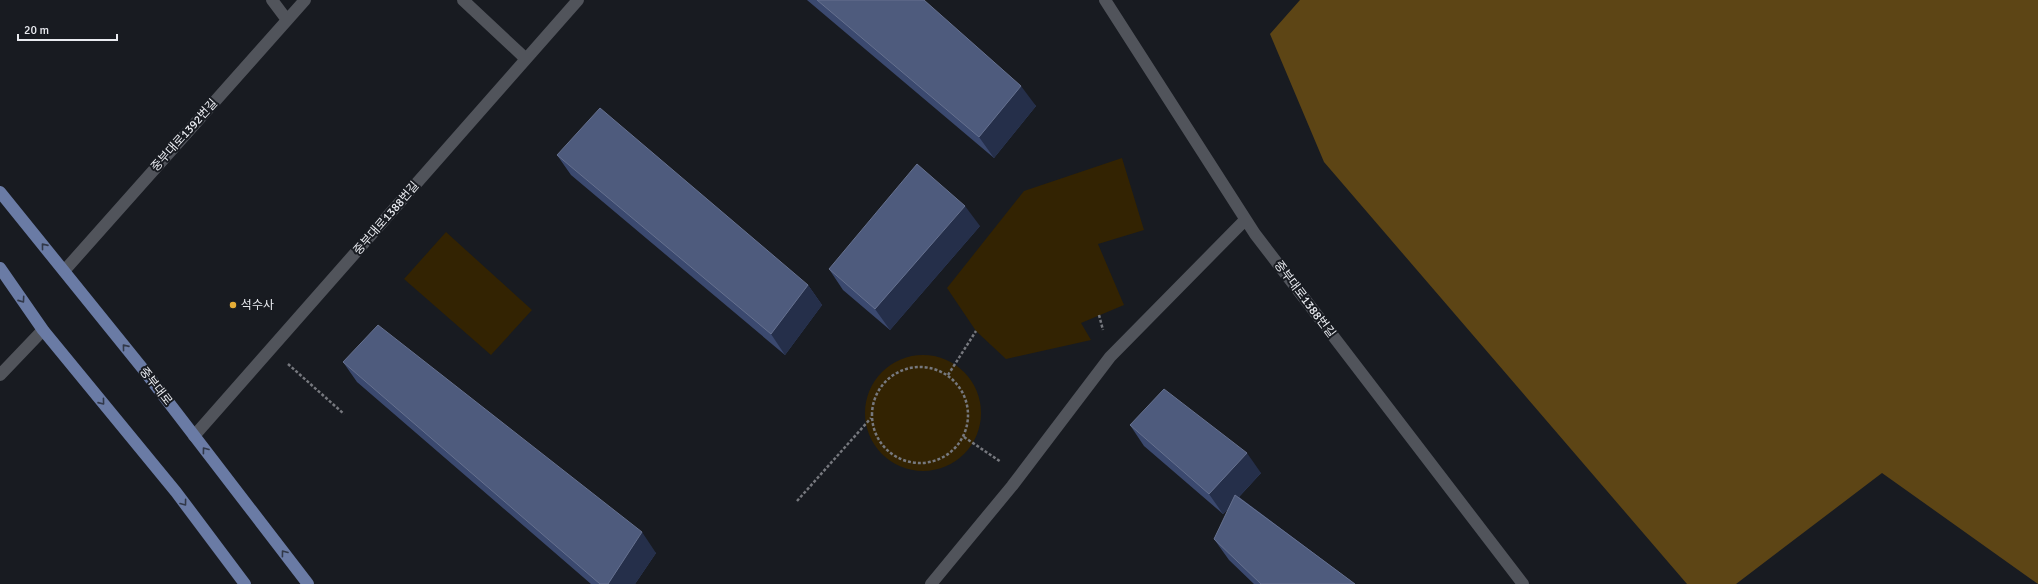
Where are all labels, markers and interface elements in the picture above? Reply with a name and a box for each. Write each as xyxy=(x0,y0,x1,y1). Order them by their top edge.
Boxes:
scale bar xyxy=(18,16,117,42)
text: 20 m xyxy=(24,23,49,38)
street label: 중부대로1392번길 xyxy=(148,96,221,175)
street label: 중부대로1388번길 xyxy=(350,179,422,258)
one-way arrow xyxy=(41,243,48,251)
street label: 중부대로1388번길 xyxy=(1271,258,1338,341)
one-way arrow xyxy=(17,296,25,303)
place label: 석수사 xyxy=(241,298,274,313)
marker: 석수사 xyxy=(228,300,238,310)
one-way arrow xyxy=(123,345,130,352)
street label: 중부대로 xyxy=(136,364,175,408)
one-way arrow xyxy=(98,398,105,405)
one-way arrow xyxy=(203,447,210,454)
one-way arrow xyxy=(179,499,186,506)
one-way arrow xyxy=(282,551,289,558)

